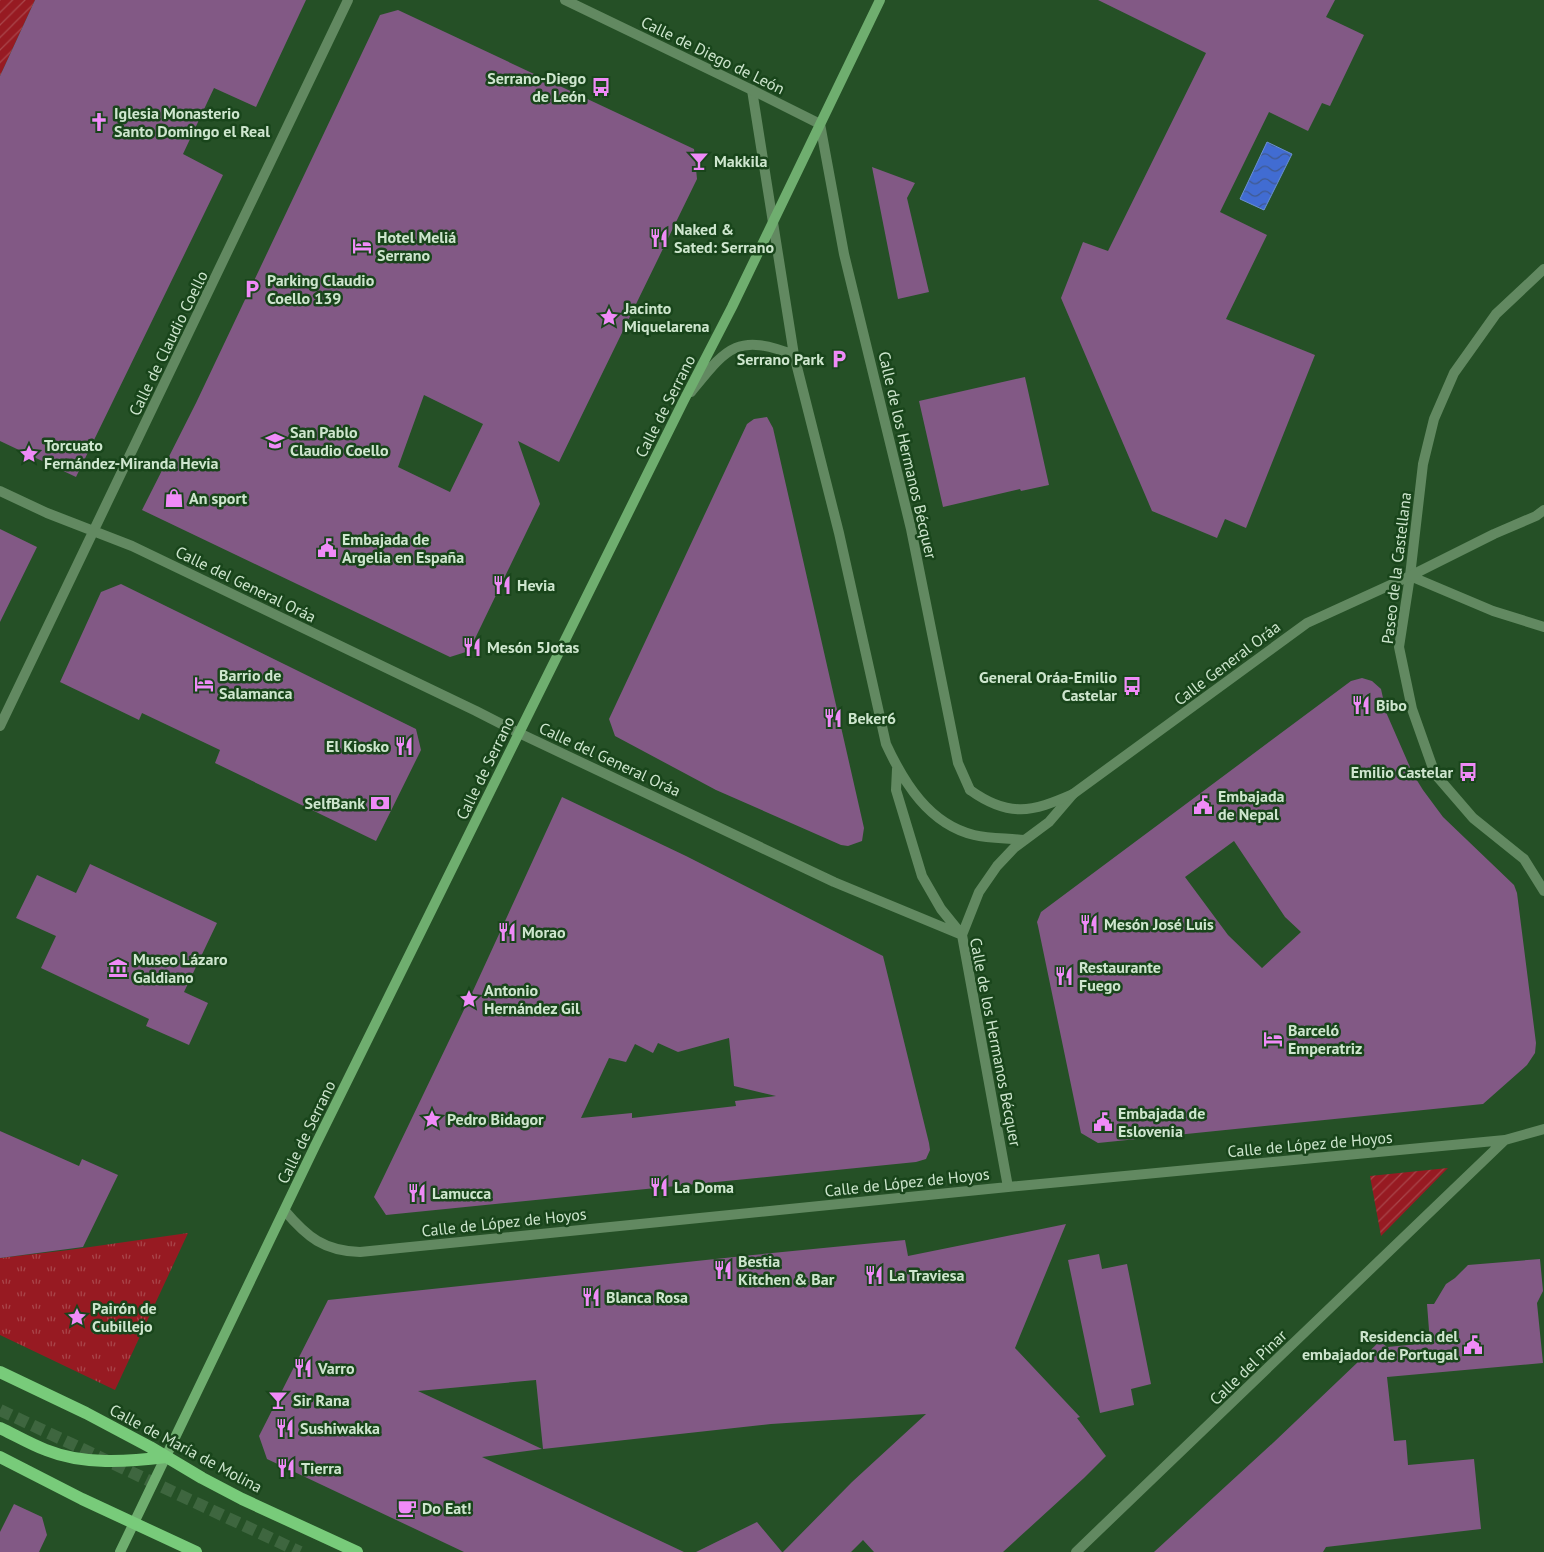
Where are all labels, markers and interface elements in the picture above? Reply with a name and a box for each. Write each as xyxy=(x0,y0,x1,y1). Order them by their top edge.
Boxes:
street label: Calle de Diego de León xyxy=(638,12,788,98)
place label: Serrano-Diego de León xyxy=(487,68,586,106)
bus stop icon: Serrano-Diego de León xyxy=(590,76,612,98)
place label: Iglesia Monasterio Santo Domingo el Real xyxy=(114,103,270,141)
church icon: Iglesia Monasterio Santo Domingo el Real xyxy=(88,111,110,133)
bar icon: Makkila xyxy=(688,150,710,172)
place label: Makkila xyxy=(714,151,767,171)
place label: Naked & Sated: Serrano xyxy=(674,219,775,257)
place label: Hotel Meliá Serrano xyxy=(377,227,456,265)
restaurant icon: Naked & Sated: Serrano xyxy=(648,227,670,249)
hotel icon: Hotel Meliá Serrano xyxy=(351,235,373,257)
street label: Calle de Claudio Coello xyxy=(124,267,212,419)
place label: Parking Claudio Coello 139 xyxy=(267,270,375,308)
parking icon: Parking Claudio Coello 139 xyxy=(241,278,263,300)
place label: Jacinto Miquelarena xyxy=(623,298,710,336)
place icon: Jacinto Miquelarena xyxy=(598,306,620,328)
parking icon: Serrano Park xyxy=(828,348,850,370)
place label: Serrano Park xyxy=(737,349,824,369)
street label: Calle de los Hermanos Bécquer xyxy=(874,349,942,561)
street label: Calle de Serrano xyxy=(631,351,699,461)
place label: San Pablo Claudio Coello xyxy=(290,422,389,460)
school or university icon: San Pablo Claudio Coello xyxy=(264,430,286,452)
place label: Torcuato Fernández-Miranda Hevia xyxy=(44,435,219,473)
place icon: Torcuato Fernández-Miranda Hevia xyxy=(18,443,40,465)
shop icon: An sport xyxy=(163,487,185,509)
place label: An sport xyxy=(189,488,248,508)
street label: Paseo de la Castellana xyxy=(1377,491,1415,645)
place label: Embajada de Argelia en España xyxy=(342,529,464,567)
public building icon: Embajada de Argelia en España xyxy=(316,537,338,559)
street label: Calle del General Oráa xyxy=(173,541,319,627)
restaurant icon: Hevia xyxy=(491,574,513,596)
place label: Hevia xyxy=(517,575,555,595)
street label: Calle General Oráa xyxy=(1170,617,1284,709)
restaurant icon: Mesón 5Jotas xyxy=(461,636,483,658)
place label: Mesón 5Jotas xyxy=(487,637,580,657)
place label: Barrio de Salamanca xyxy=(219,665,293,703)
place label: General Oráa-Emilio Castelar xyxy=(979,667,1117,705)
hotel icon: Barrio de Salamanca xyxy=(193,673,215,695)
bus stop icon: General Oráa-Emilio Castelar xyxy=(1121,675,1143,697)
restaurant icon: Bibo xyxy=(1350,694,1372,716)
place label: Bibo xyxy=(1376,695,1407,715)
restaurant icon: Beker6 xyxy=(822,707,844,729)
place label: Beker6 xyxy=(848,708,896,728)
street label: Calle de Serrano xyxy=(451,713,519,823)
street label: Calle del General Oráa xyxy=(536,717,684,801)
restaurant icon: El Kiosko xyxy=(393,735,415,757)
place label: El Kiosko xyxy=(326,736,389,756)
bus stop icon: Emilio Castelar xyxy=(1457,761,1479,783)
place label: Emilio Castelar xyxy=(1351,762,1453,782)
place label: Embajada de Nepal xyxy=(1218,786,1285,824)
bank icon: SelfBank xyxy=(369,792,391,814)
place label: SelfBank xyxy=(305,793,365,813)
public building icon: Embajada de Nepal xyxy=(1192,794,1214,816)
restaurant icon: Mesón José Luis xyxy=(1078,913,1100,935)
place label: Mesón José Luis xyxy=(1104,914,1214,934)
restaurant icon: Morao xyxy=(496,921,518,943)
place label: Morao xyxy=(522,922,566,942)
street label: Calle de los Hermanos Bécquer xyxy=(966,936,1026,1149)
place label: Museo Lázaro Galdiano xyxy=(133,949,228,987)
museum icon: Museo Lázaro Galdiano xyxy=(107,957,129,979)
place label: Restaurante Fuego xyxy=(1079,957,1161,995)
restaurant icon: Restaurante Fuego xyxy=(1053,965,1075,987)
place label: Antonio Hernández Gil xyxy=(484,980,580,1018)
place icon: Antonio Hernández Gil xyxy=(458,988,480,1010)
place label: Barceló Emperatriz xyxy=(1288,1020,1362,1058)
hotel icon: Barceló Emperatriz xyxy=(1262,1028,1284,1050)
street label: Calle de Serrano xyxy=(272,1077,340,1187)
place label: Embajada de Eslovenia xyxy=(1118,1103,1205,1141)
place icon: Pedro Bidagor xyxy=(421,1108,443,1130)
place label: Pedro Bidagor xyxy=(447,1109,544,1129)
public building icon: Embajada de Eslovenia xyxy=(1092,1111,1114,1133)
street label: Calle de López de Hoyos xyxy=(1227,1127,1394,1161)
street label: Calle de López de Hoyos xyxy=(824,1163,991,1201)
restaurant icon: La Doma xyxy=(648,1176,670,1198)
place label: La Doma xyxy=(674,1177,734,1197)
restaurant icon: Lamucca xyxy=(406,1182,428,1204)
place label: Lamucca xyxy=(432,1183,491,1203)
street label: Calle de López de Hoyos xyxy=(421,1203,588,1241)
place label: Bestia Kitchen & Bar xyxy=(738,1251,835,1289)
restaurant icon: Bestia Kitchen & Bar xyxy=(712,1259,734,1281)
restaurant icon: La Traviesa xyxy=(863,1264,885,1286)
place label: La Traviesa xyxy=(889,1265,964,1285)
restaurant icon: Blanca Rosa xyxy=(580,1286,602,1308)
place label: Blanca Rosa xyxy=(606,1287,688,1307)
place label: Pairón de Cubillejo xyxy=(92,1298,157,1336)
place icon: Pairón de Cubillejo xyxy=(66,1306,88,1328)
street label: Calle del Pinar xyxy=(1205,1325,1291,1409)
place label: Residencia del embajador de Portugal xyxy=(1302,1326,1458,1364)
public building icon: Residencia del embajador de Portugal xyxy=(1462,1334,1484,1356)
restaurant icon: Varro xyxy=(292,1357,314,1379)
place label: Varro xyxy=(317,1358,355,1378)
bar icon: Sir Rana xyxy=(267,1389,289,1411)
place label: Sir Rana xyxy=(293,1390,350,1410)
street label: Calle de María de Molina xyxy=(106,1399,266,1497)
restaurant icon: Sushiwakka xyxy=(274,1417,296,1439)
place label: Sushiwakka xyxy=(300,1418,380,1438)
restaurant icon: Tierra xyxy=(275,1457,297,1479)
place label: Tierra xyxy=(301,1458,342,1478)
cafe icon: Do Eat! xyxy=(396,1497,418,1519)
place label: Do Eat! xyxy=(422,1498,472,1518)

